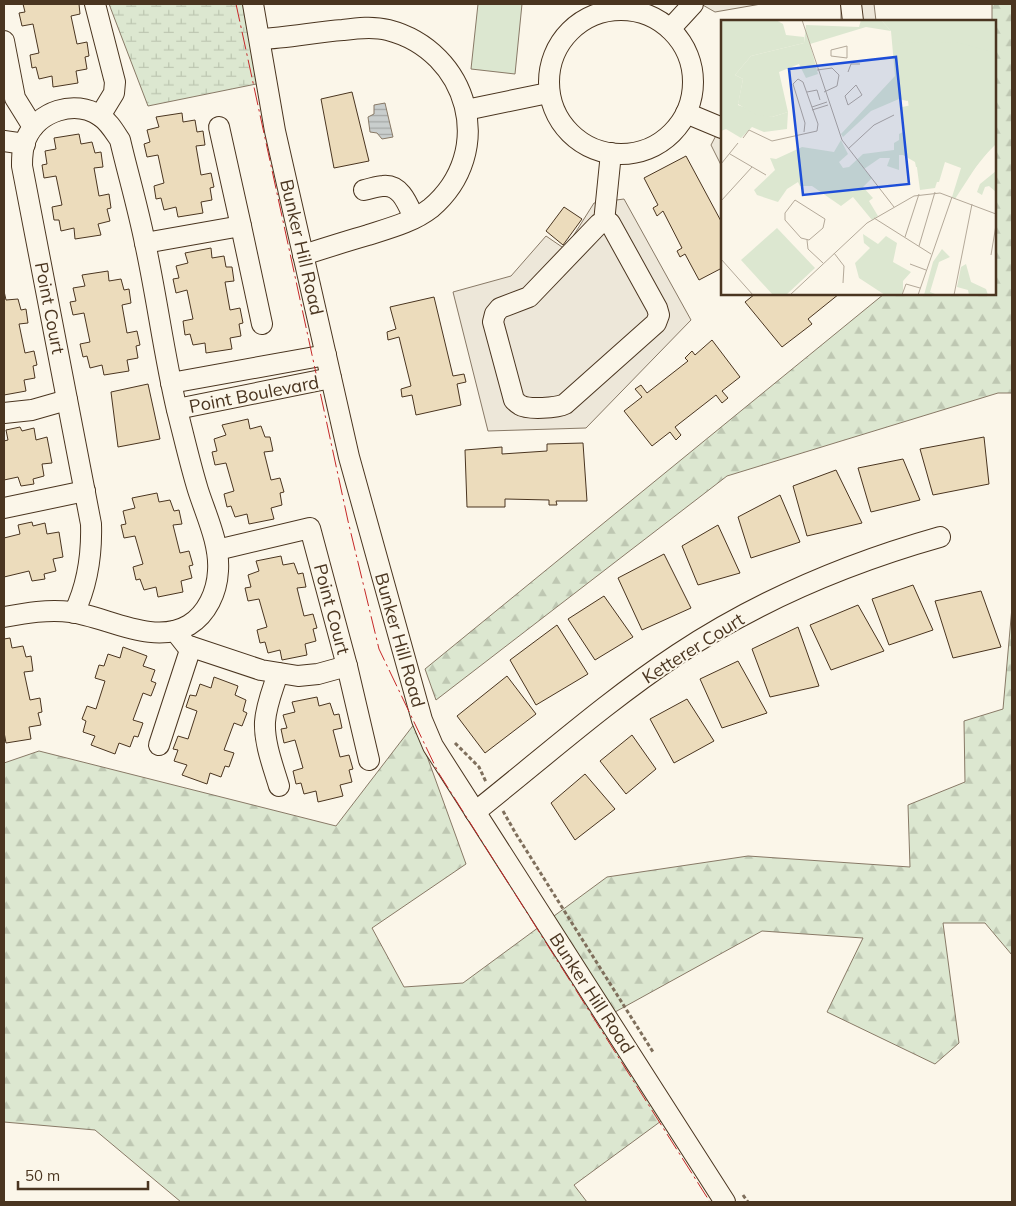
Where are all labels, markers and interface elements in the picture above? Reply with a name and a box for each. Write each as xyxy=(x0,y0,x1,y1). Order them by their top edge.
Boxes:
inset map xyxy=(721,20,996,295)
street label: Bunker Hill Road xyxy=(275,177,329,317)
street label: Point Court xyxy=(30,260,70,356)
street label: Point Boulevard xyxy=(187,370,321,418)
street label: Point Court xyxy=(309,561,355,657)
street label: Bunker Hill Road xyxy=(370,570,430,710)
street label: Ketterer Court xyxy=(638,607,748,689)
street label: Bunker Hill Road xyxy=(545,929,639,1057)
scale bar xyxy=(18,1158,148,1190)
text: 50 m xyxy=(25,1166,60,1185)

